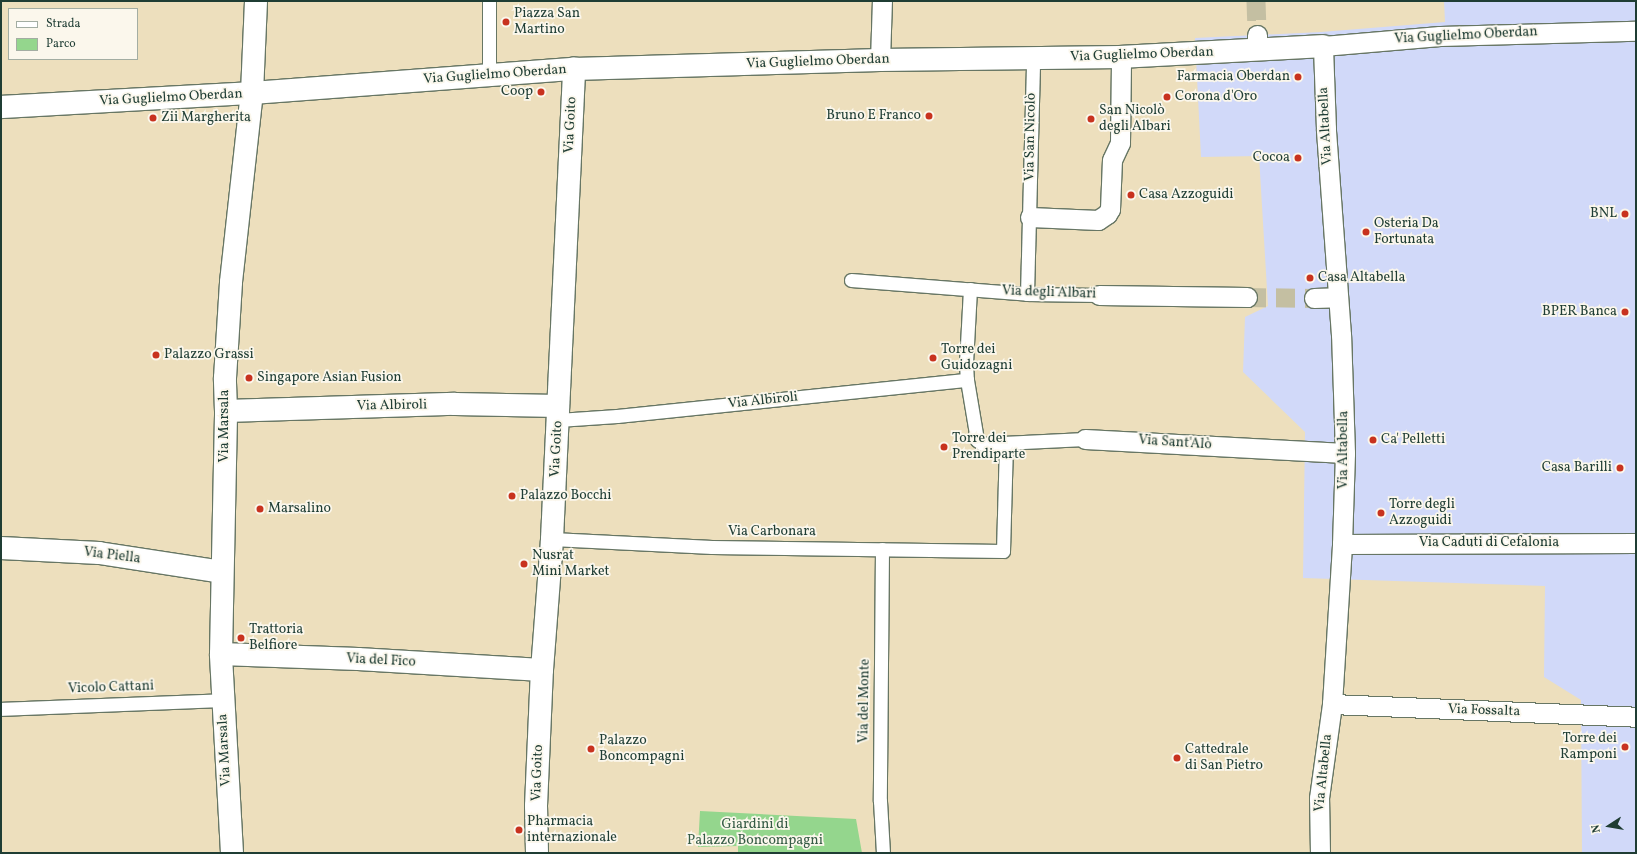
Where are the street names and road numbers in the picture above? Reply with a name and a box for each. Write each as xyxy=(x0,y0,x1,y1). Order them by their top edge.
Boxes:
street label: Via Guglielmo Oberdan xyxy=(1394,24,1538,48)
street label: Via Guglielmo Oberdan xyxy=(1070,44,1214,66)
street label: Via Guglielmo Oberdan xyxy=(746,51,890,73)
street label: Via Guglielmo Oberdan xyxy=(423,62,567,88)
street label: Via Guglielmo Oberdan xyxy=(99,86,243,110)
street label: Via Altabella xyxy=(1316,86,1336,166)
street label: Via San Nicolò xyxy=(1022,93,1040,181)
street label: Via Goito xyxy=(561,96,581,154)
street label: Via degli Albari xyxy=(1001,283,1097,303)
street label: Via Albiroli xyxy=(727,389,799,413)
street label: Via Marsala xyxy=(217,390,233,462)
street label: Via Albiroli xyxy=(357,397,427,415)
street label: Via Altabella xyxy=(1336,411,1352,489)
street label: Via Goito xyxy=(547,420,567,478)
street label: Via Sant'Alò xyxy=(1138,432,1212,454)
street label: Via Carbonara xyxy=(728,524,816,540)
street label: Via Caduti di Cefalonia xyxy=(1419,535,1559,551)
street label: Via Piella xyxy=(83,544,141,568)
street label: Via del Fico xyxy=(346,651,416,671)
street label: Via del Monte xyxy=(856,659,874,743)
street label: Vicolo Cattani xyxy=(68,678,154,698)
street label: Via Fossalta xyxy=(1447,701,1521,721)
street label: Via Marsala xyxy=(215,713,235,787)
street label: Via Altabella xyxy=(1312,733,1336,813)
street label: Via Goito xyxy=(529,744,547,802)

